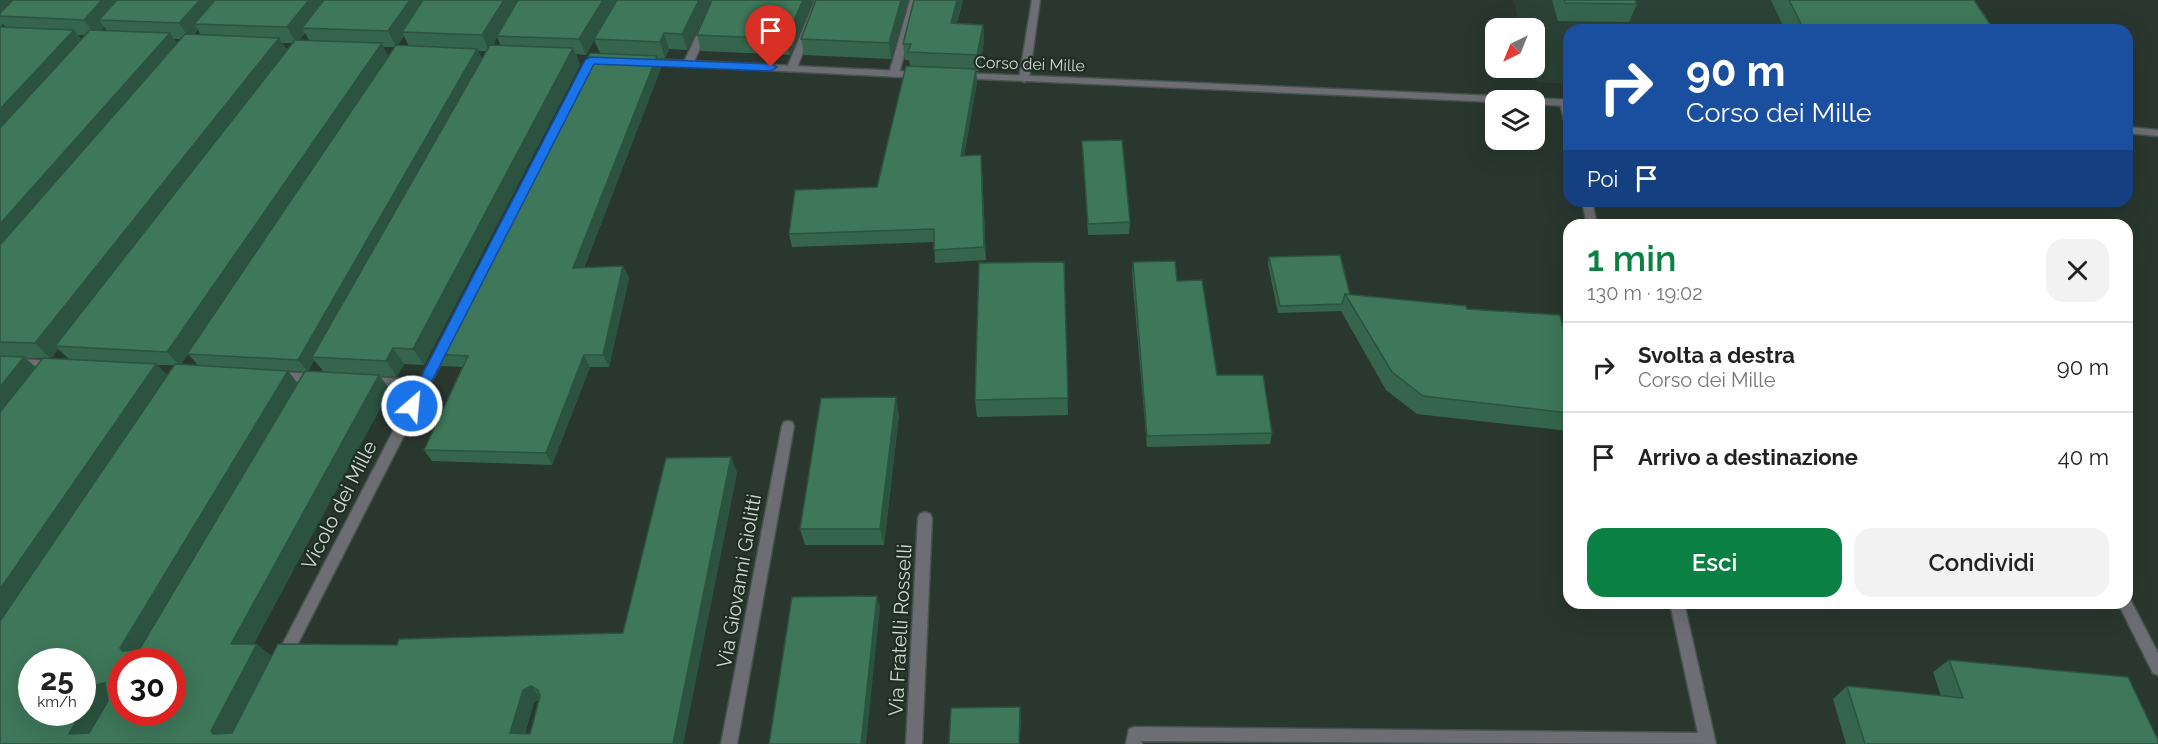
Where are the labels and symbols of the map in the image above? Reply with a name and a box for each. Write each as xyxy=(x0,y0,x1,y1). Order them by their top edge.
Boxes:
pin xyxy=(745,5,796,67)
north arrow xyxy=(1485,18,1545,78)
street label: Corso dei Mille xyxy=(975,53,1085,75)
position arrow xyxy=(380,374,444,438)
street label: Vicolo dei Mille xyxy=(296,436,382,573)
street label: Via Giovanni Giolitti xyxy=(712,492,766,670)
street label: Via Fratelli Rosselli xyxy=(884,543,916,717)
speed limit sign: 30 xyxy=(108,648,186,726)

